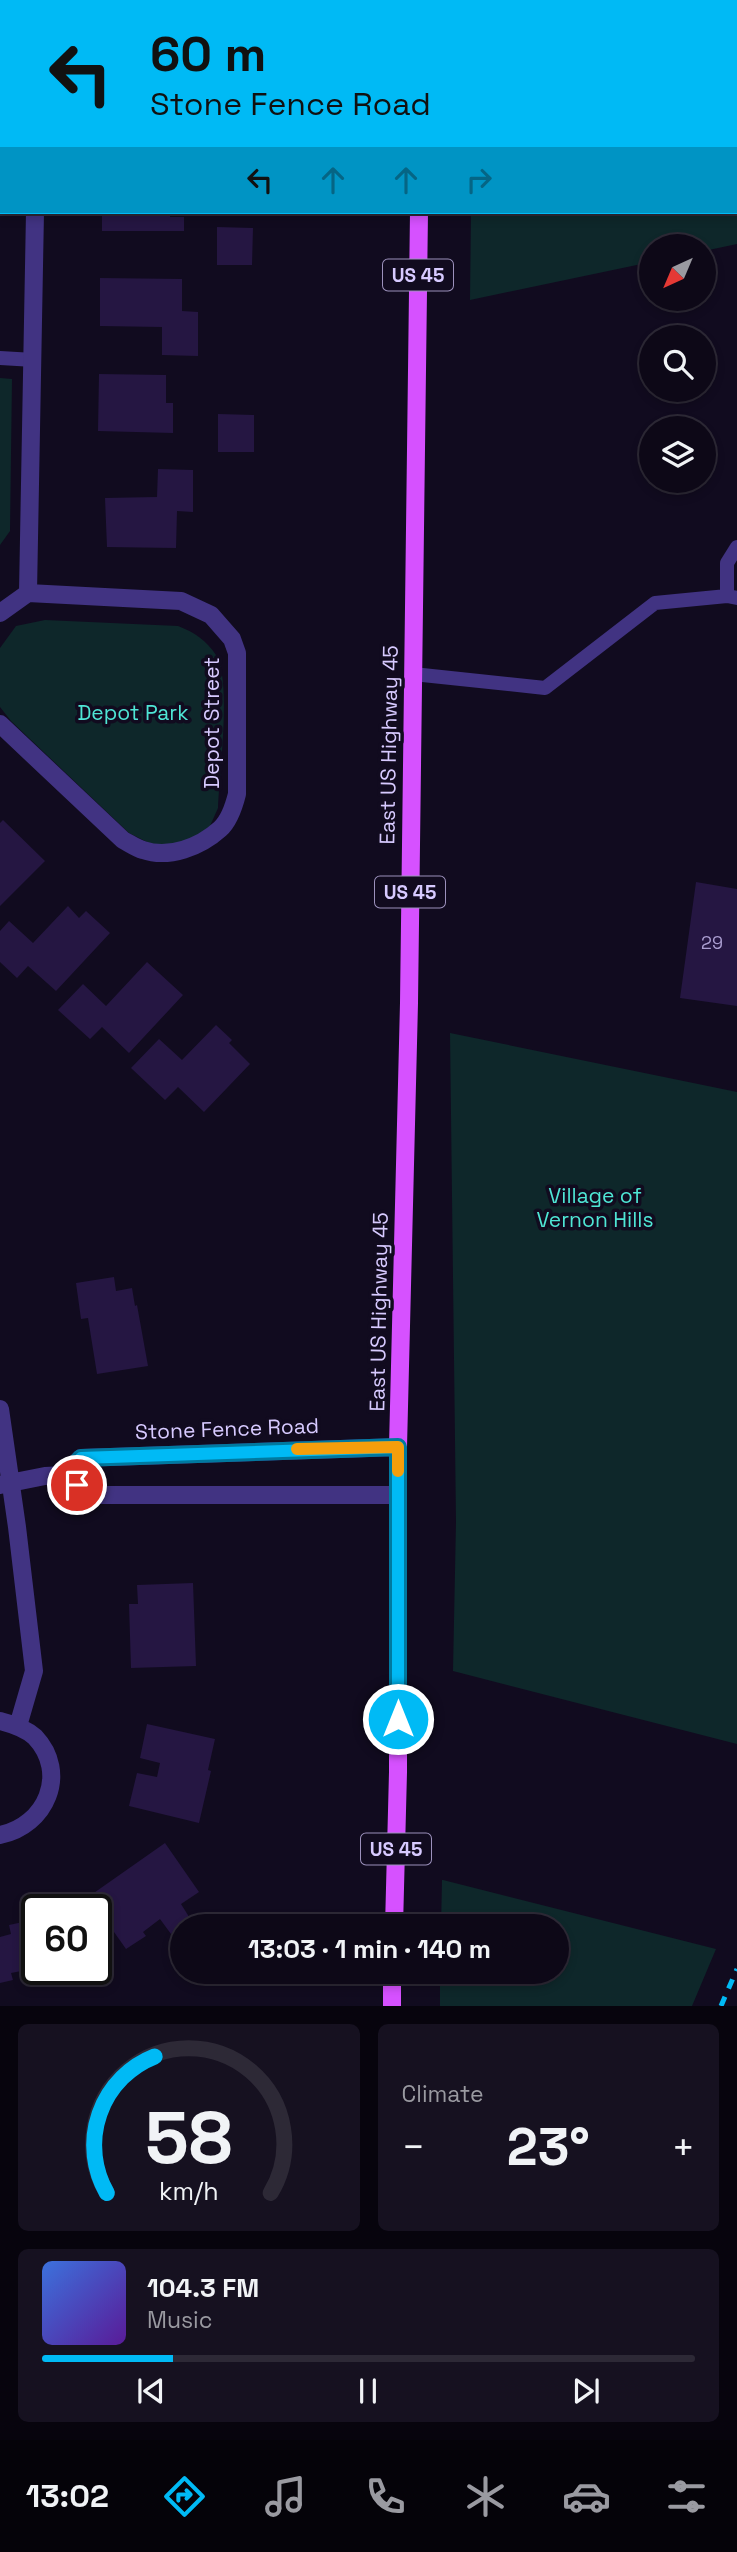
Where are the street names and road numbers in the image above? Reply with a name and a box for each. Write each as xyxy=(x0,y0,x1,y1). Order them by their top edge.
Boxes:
road number: US 45 xyxy=(383,260,453,290)
street label: East US Highway 45 xyxy=(373,645,404,845)
street label: Depot Street xyxy=(198,657,225,789)
road number: US 45 xyxy=(375,876,445,908)
street label: East US Highway 45 xyxy=(363,1212,394,1412)
street label: Stone Fence Road xyxy=(134,1412,320,1445)
road number: US 45 xyxy=(361,1834,431,1865)

